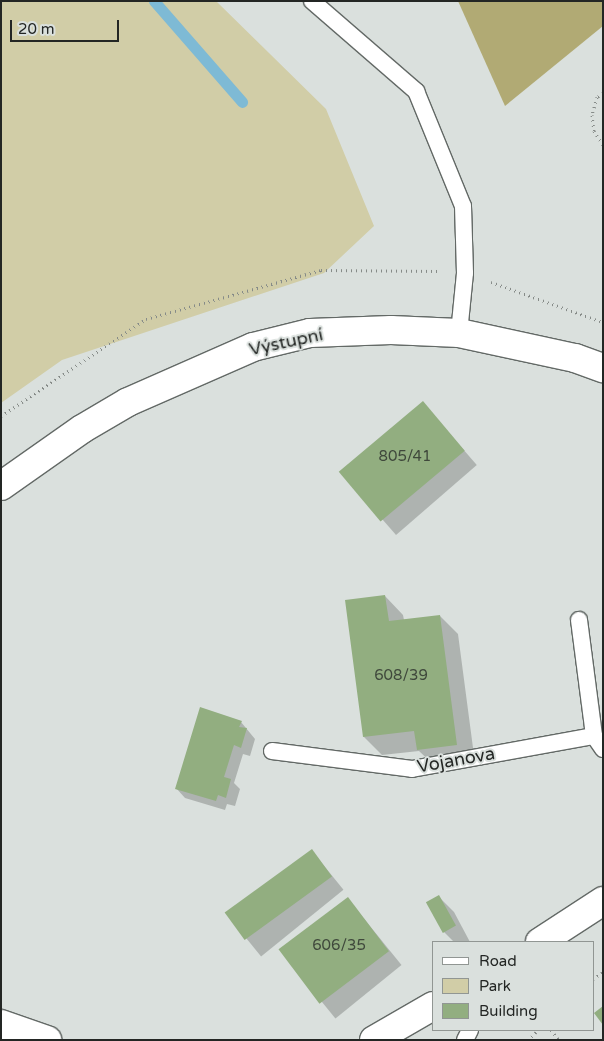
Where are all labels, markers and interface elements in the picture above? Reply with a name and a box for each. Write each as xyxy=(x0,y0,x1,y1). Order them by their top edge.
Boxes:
scale bar xyxy=(12,10,121,42)
text: 20 m xyxy=(18,20,55,38)
street label: Výstupní xyxy=(247,324,325,360)
house number: 805/41 xyxy=(379,448,431,466)
house number: 608/39 xyxy=(374,667,428,685)
street label: Vojanova xyxy=(415,743,497,777)
house number: 606/35 xyxy=(312,937,366,955)
legend xyxy=(432,941,594,1031)
text: Road xyxy=(479,952,517,970)
text: Park xyxy=(479,977,511,995)
text: Building xyxy=(479,1002,538,1020)

